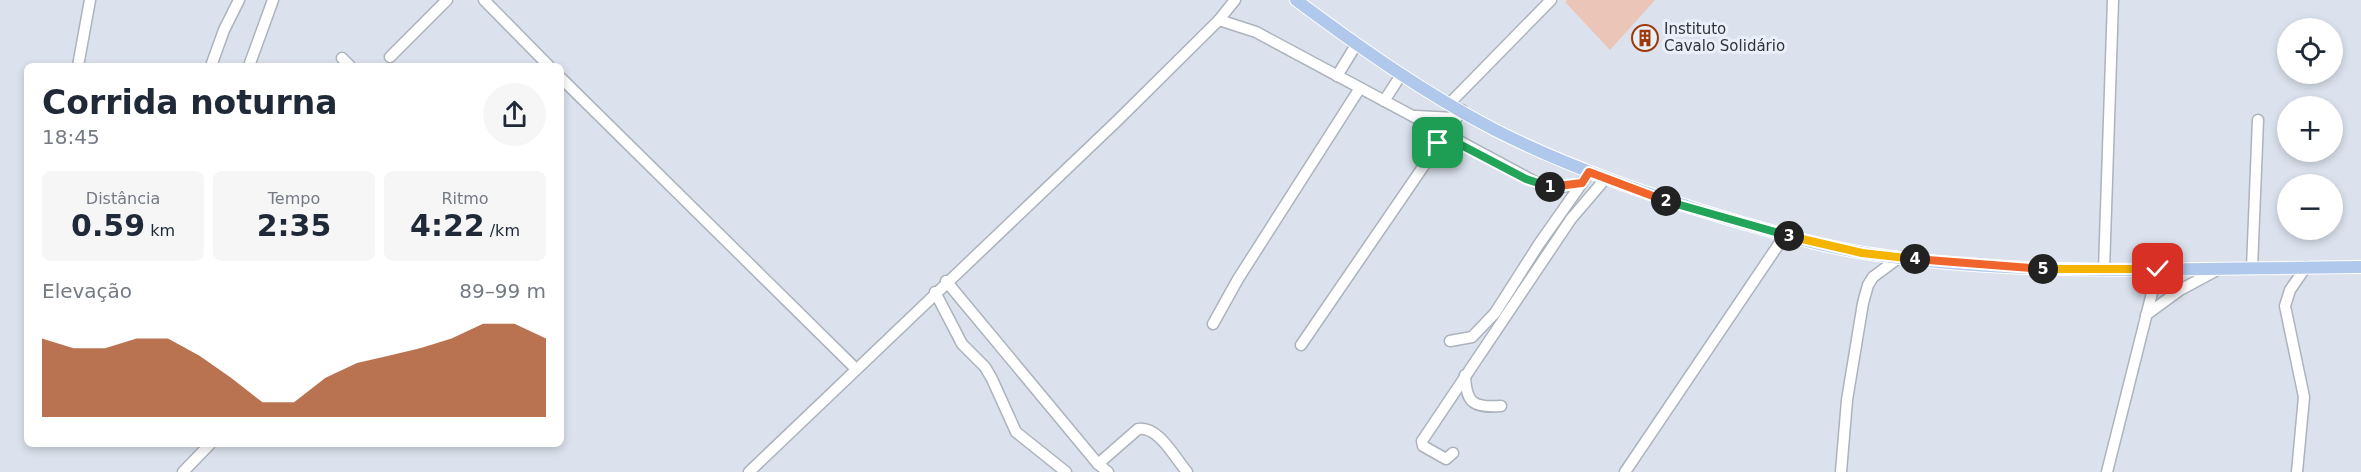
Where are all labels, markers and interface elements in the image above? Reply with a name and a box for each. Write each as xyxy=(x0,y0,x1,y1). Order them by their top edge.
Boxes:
map controls xyxy=(2277,18,2343,240)
button: locate xyxy=(2277,18,2343,84)
place label: Instituto Cavalo Solidário xyxy=(1664,20,1785,55)
building icon: Instituto Cavalo Solidário xyxy=(1630,23,1660,53)
text: Corrida noturna xyxy=(42,83,338,122)
button: share xyxy=(483,83,546,146)
button: + xyxy=(2277,96,2343,162)
pin xyxy=(1412,117,1463,168)
text: 18:45 xyxy=(42,125,100,149)
icon: arrive xyxy=(1421,126,1454,159)
pin: 1 xyxy=(1535,172,1565,202)
button: − xyxy=(2277,174,2343,240)
text: 1 xyxy=(1544,177,1556,196)
pin: 2 xyxy=(1651,186,1681,216)
text: Distância xyxy=(86,189,160,208)
text: Tempo xyxy=(268,189,320,208)
text: Ritmo xyxy=(441,189,489,208)
text: 2 xyxy=(1660,191,1672,210)
text: 0.59 xyxy=(71,208,145,243)
text: 2:35 xyxy=(257,208,331,243)
text: 4:22 xyxy=(410,208,485,243)
text: km xyxy=(145,221,175,240)
text: /km xyxy=(485,221,520,240)
pin: 3 xyxy=(1774,221,1804,251)
text: 3 xyxy=(1783,226,1795,245)
pin xyxy=(2132,243,2183,294)
pin: 4 xyxy=(1900,244,1930,274)
text: 4 xyxy=(1909,249,1921,268)
icon: check xyxy=(2141,252,2174,285)
pin: 5 xyxy=(2028,254,2058,284)
text: 5 xyxy=(2037,259,2049,278)
text: Elevação xyxy=(42,279,132,303)
text: 89–99 m xyxy=(459,279,546,303)

